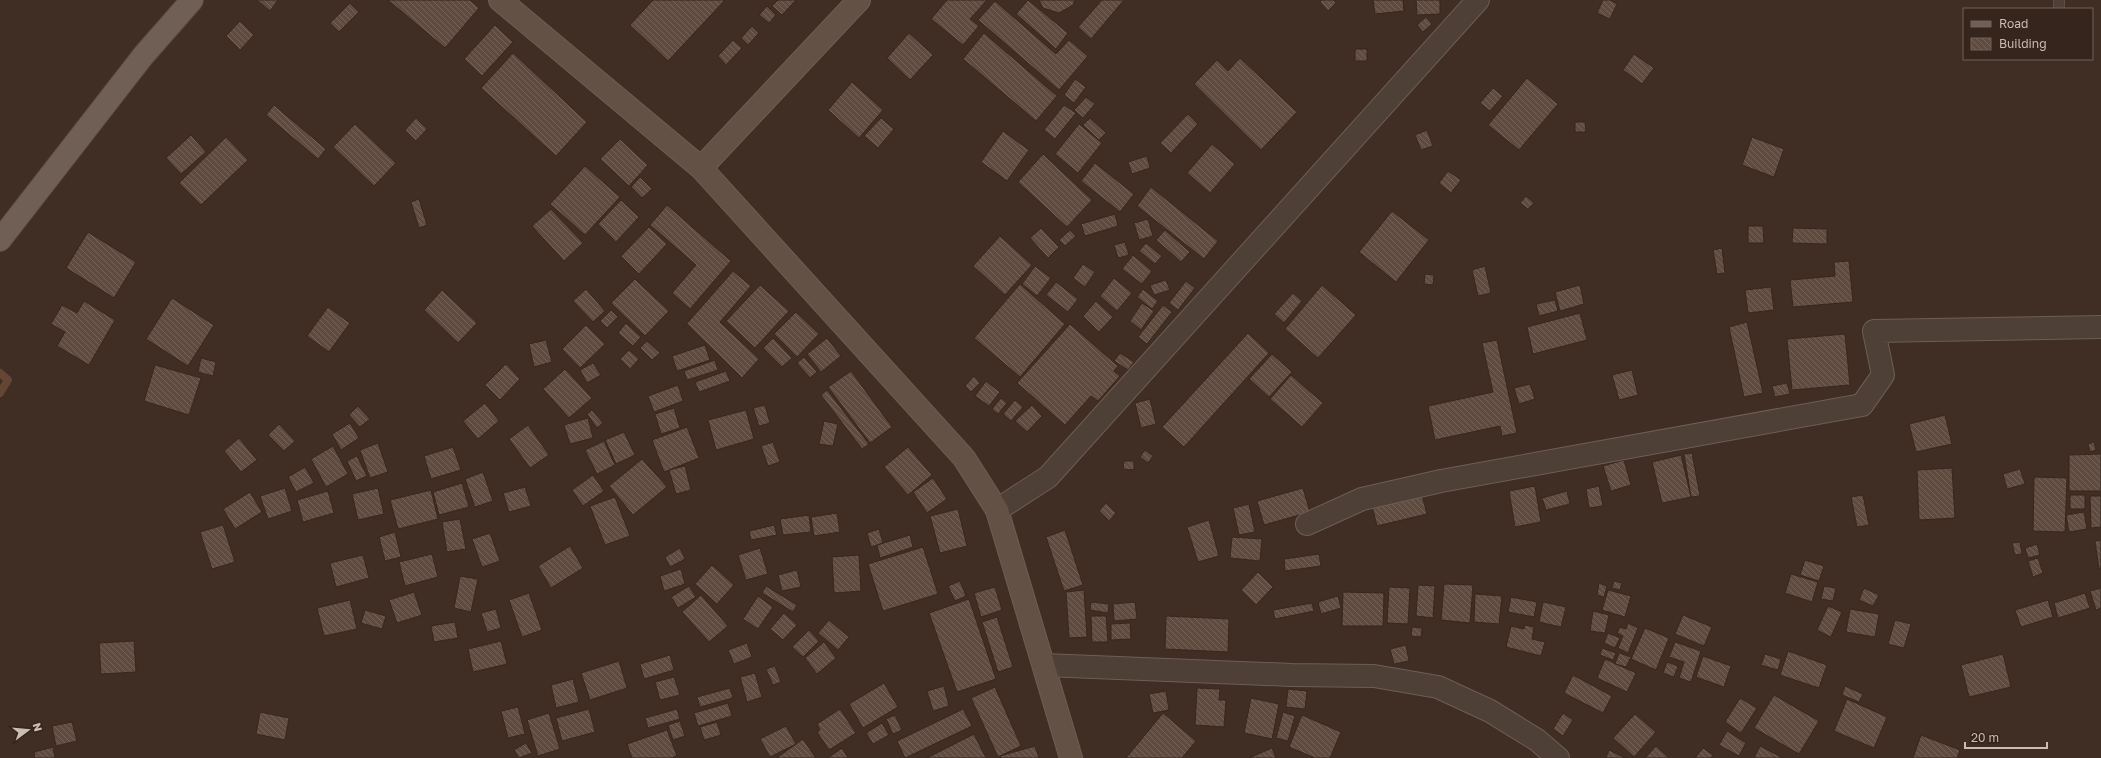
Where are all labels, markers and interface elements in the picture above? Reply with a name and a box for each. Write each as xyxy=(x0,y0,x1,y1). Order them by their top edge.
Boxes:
legend xyxy=(1963,8,2093,60)
text: Road xyxy=(1999,16,2028,31)
text: Building xyxy=(1999,36,2047,51)
north arrow xyxy=(8,710,48,750)
text: N xyxy=(31,721,45,733)
scale bar xyxy=(1965,724,2047,750)
text: 20 m xyxy=(1971,730,1999,745)

